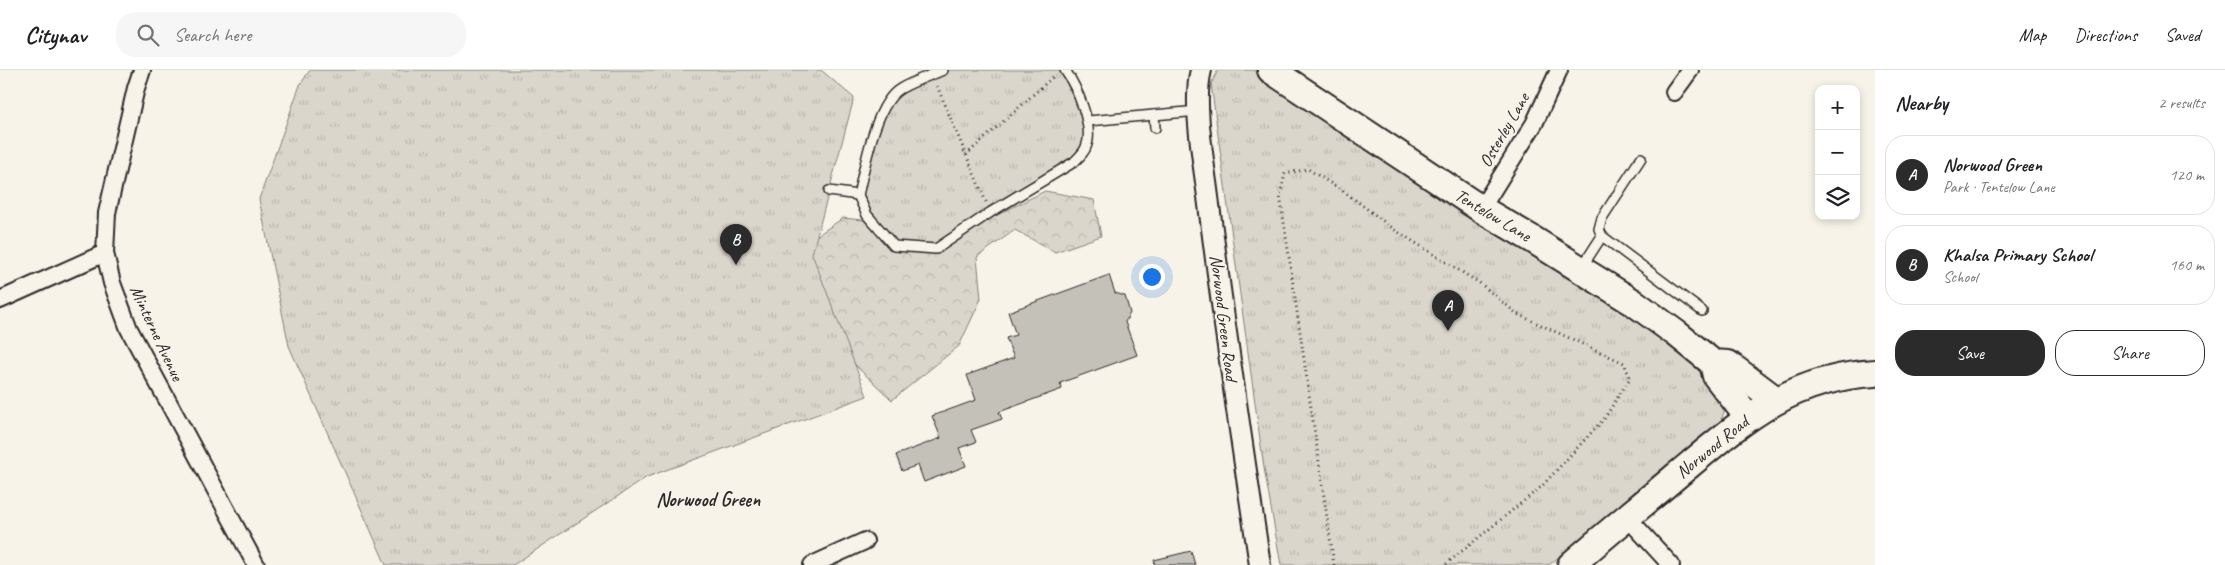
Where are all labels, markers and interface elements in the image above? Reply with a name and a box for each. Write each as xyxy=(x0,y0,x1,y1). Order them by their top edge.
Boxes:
search box xyxy=(116,12,466,57)
text: Citynav xyxy=(25,20,86,50)
icon: search xyxy=(134,21,162,49)
text: Search here xyxy=(174,23,251,47)
text: Map xyxy=(2019,24,2046,46)
text: Directions xyxy=(2074,24,2137,46)
text: Saved xyxy=(2165,24,2200,46)
map controls xyxy=(1815,85,1860,220)
button: + xyxy=(1815,85,1860,130)
street label: Osterley Lane xyxy=(1474,88,1535,171)
text: Nearby xyxy=(1895,90,1948,116)
text: 2 results xyxy=(2158,93,2205,113)
button: − xyxy=(1815,130,1860,175)
text: Norwood Green xyxy=(1943,153,2042,177)
text: A xyxy=(1908,165,1916,185)
text: 120 m xyxy=(2170,165,2204,185)
button: layers xyxy=(1815,175,1860,220)
text: Park · Tentelow Lane xyxy=(1943,177,2055,197)
street label: Tentelow Lane xyxy=(1451,184,1536,247)
pin: B xyxy=(720,224,752,265)
text: Khalsa Primary School xyxy=(1943,243,2092,267)
street label: Norwood Green Road xyxy=(1205,254,1243,385)
text: B xyxy=(1908,255,1916,275)
text: 160 m xyxy=(2170,255,2204,275)
your location xyxy=(1139,264,1165,290)
text: School xyxy=(1943,267,1977,287)
street label: Minterne Avenue xyxy=(125,282,189,385)
pin: A xyxy=(1432,290,1464,331)
button: Save xyxy=(1895,330,2045,376)
button: Share xyxy=(2055,330,2205,376)
street label: Norwood Road xyxy=(1671,409,1755,483)
district label: Norwood Green xyxy=(656,487,761,512)

